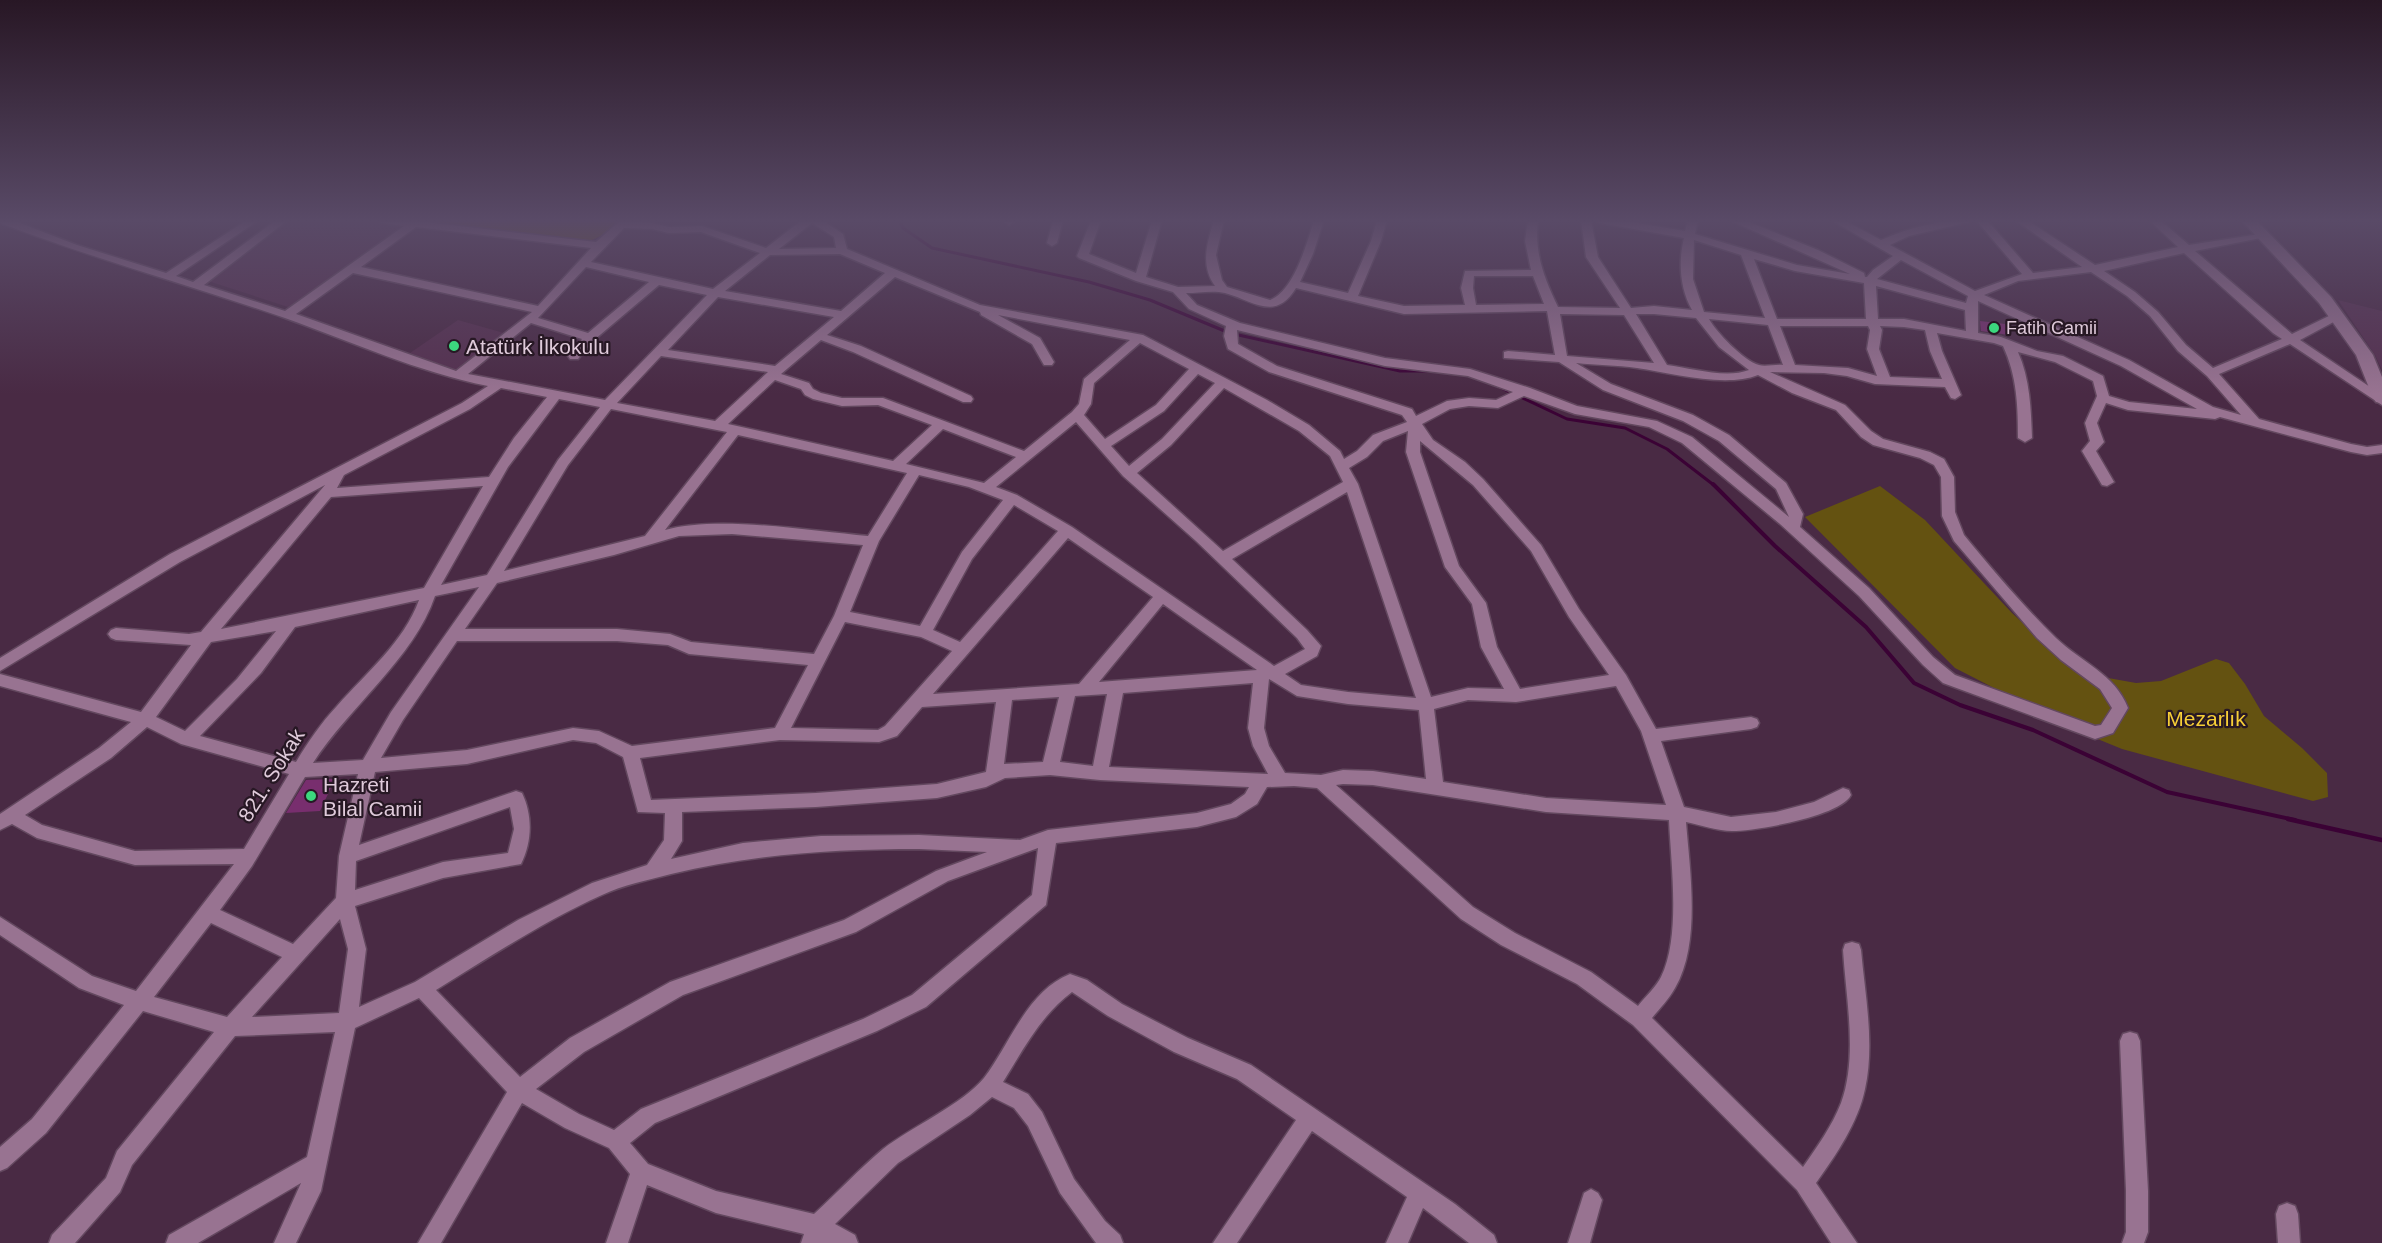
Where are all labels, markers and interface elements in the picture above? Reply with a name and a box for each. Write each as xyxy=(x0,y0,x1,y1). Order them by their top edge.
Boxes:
place label: Fatih Camii xyxy=(2006,318,2097,338)
marker: Fatih Camii xyxy=(1987,321,2001,335)
place label: Atatürk İlkokulu xyxy=(466,335,610,358)
marker: Atatürk İlkokulu xyxy=(447,339,461,353)
park label: Mezarlık xyxy=(2166,707,2246,730)
street label: 821. Sokak xyxy=(233,724,309,826)
place label: Hazreti Bilal Camii xyxy=(323,773,422,820)
marker: Hazreti Bilal Camii xyxy=(304,789,318,803)

